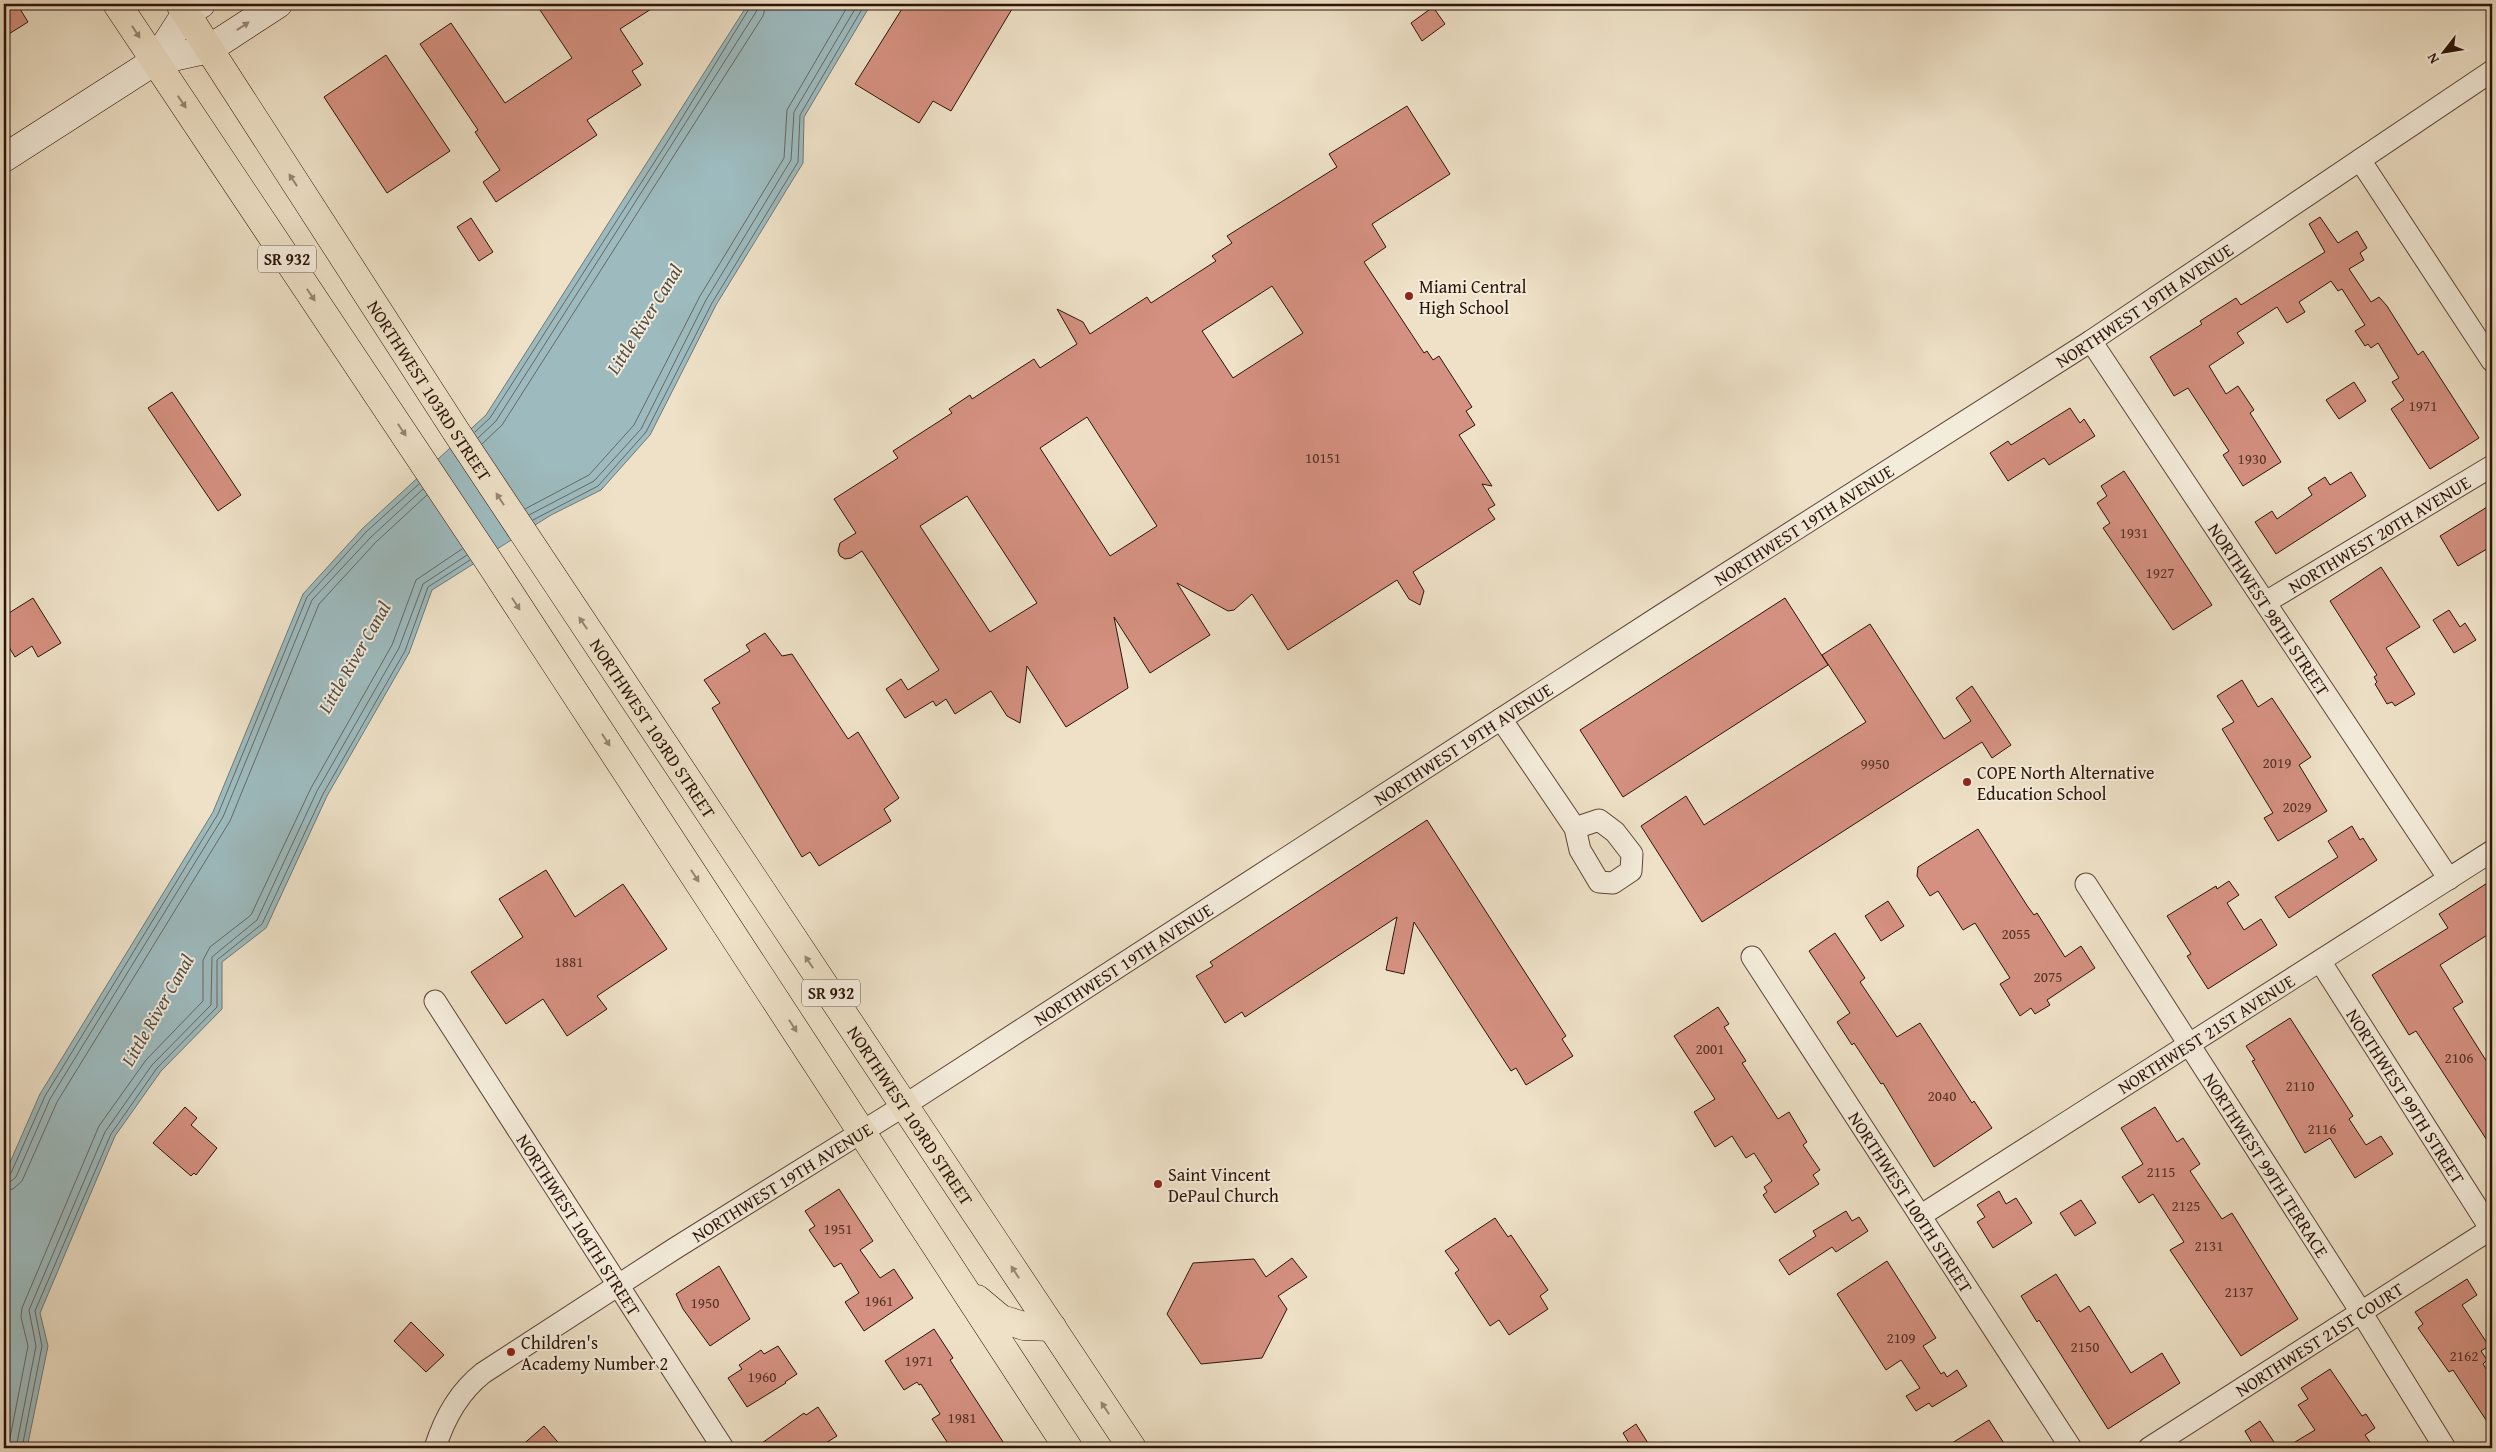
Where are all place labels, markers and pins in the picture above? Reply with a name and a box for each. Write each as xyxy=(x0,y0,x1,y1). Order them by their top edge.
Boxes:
place label: Miami Central High School xyxy=(1419,273,1527,321)
marker: Miami Central High School xyxy=(1403,290,1415,302)
place label: COPE North Alternative Education School xyxy=(1977,759,2154,807)
marker: COPE North Alternative Education School xyxy=(1961,776,1973,788)
place label: Saint Vincent DePaul Church xyxy=(1168,1161,1279,1209)
marker: Saint Vincent DePaul Church xyxy=(1152,1178,1164,1190)
place label: Children's Academy Number 2 xyxy=(521,1329,668,1377)
marker: Children's Academy Number 2 xyxy=(505,1346,517,1358)

